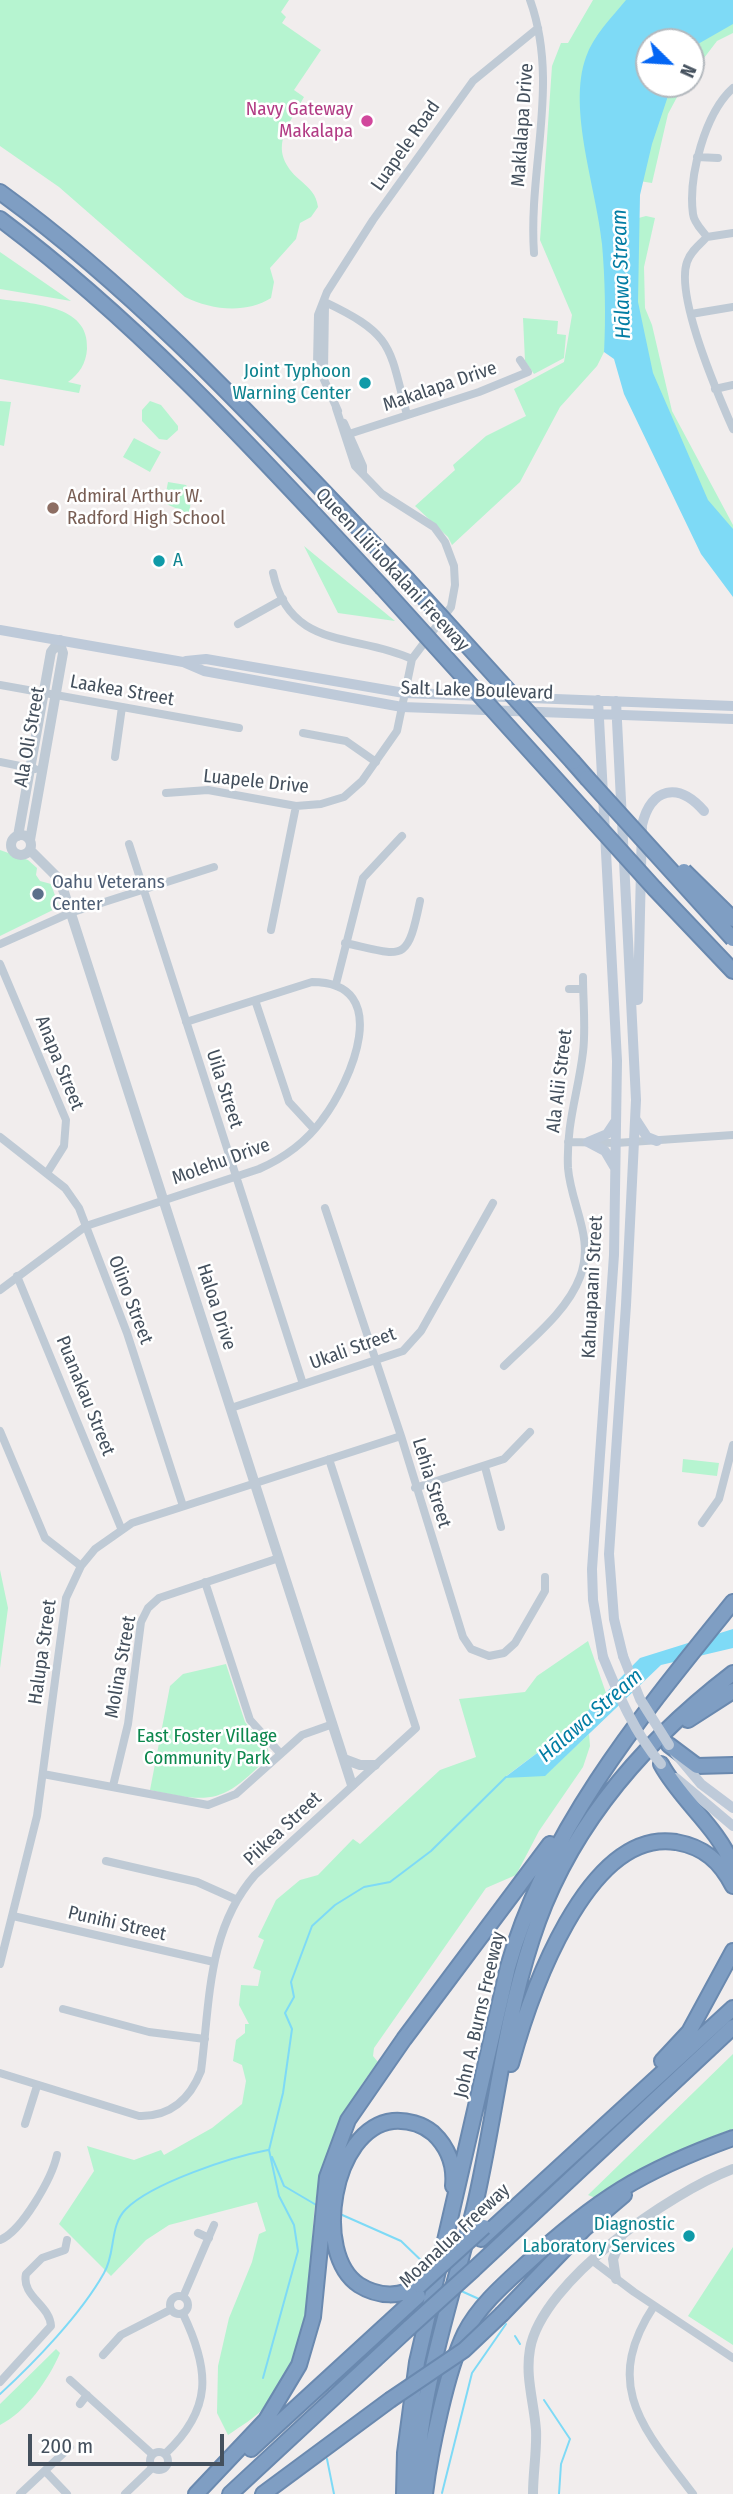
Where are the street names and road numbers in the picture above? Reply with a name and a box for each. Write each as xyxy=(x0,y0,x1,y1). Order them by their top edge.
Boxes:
street label: Maklalapa Drive xyxy=(507,62,539,188)
street label: Luapele Road xyxy=(367,96,445,196)
street label: Makalapa Drive xyxy=(380,357,500,417)
street label: Queen Liliʻuokalani Freeway xyxy=(310,484,474,656)
street label: Laakea Street xyxy=(68,671,176,711)
street label: Salt Lake Boulevard xyxy=(400,677,554,705)
street label: Ala Oli Street xyxy=(10,685,50,789)
street label: Luapele Drive xyxy=(202,765,310,799)
street label: Anapa Street xyxy=(30,1012,88,1114)
street label: Ala Alii Street xyxy=(542,1028,578,1134)
street label: Uila Street xyxy=(201,1047,247,1131)
street label: Molehu Drive xyxy=(169,1134,273,1190)
street label: Kahuapaani Street xyxy=(578,1215,608,1359)
street label: Olino Street xyxy=(103,1253,157,1347)
street label: Haloa Drive xyxy=(191,1261,241,1353)
street label: Ukali Street xyxy=(307,1323,399,1375)
street label: Puanakau Street xyxy=(51,1333,119,1459)
street label: Lehia Street xyxy=(407,1435,455,1531)
street label: Halupa Street xyxy=(24,1598,62,1706)
street label: Molina Street xyxy=(101,1614,141,1720)
street label: Piikea Street xyxy=(239,1787,327,1871)
street label: Punihi Street xyxy=(66,1902,168,1946)
street label: John A. Burns Freeway xyxy=(450,1930,510,2100)
street label: Moanalua Freeway xyxy=(395,2179,515,2293)

